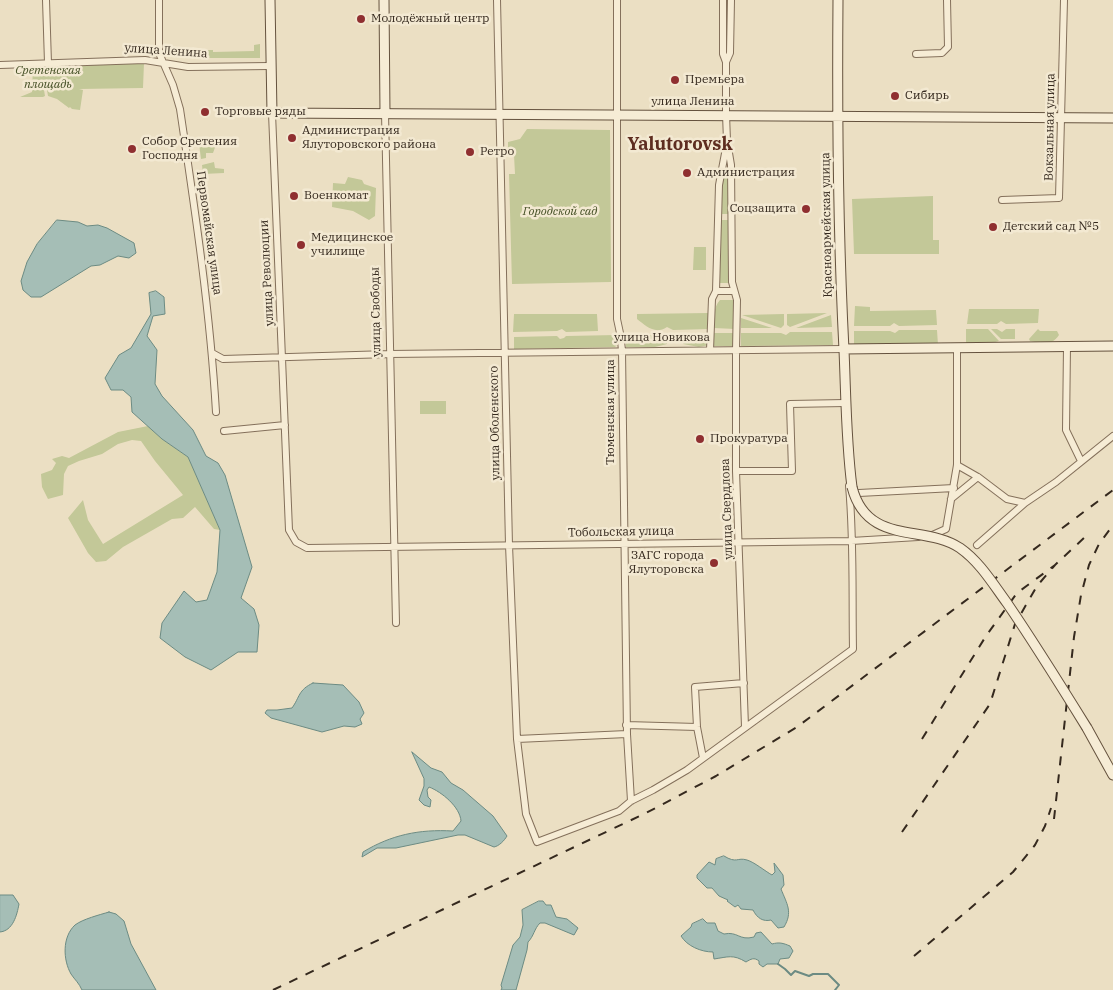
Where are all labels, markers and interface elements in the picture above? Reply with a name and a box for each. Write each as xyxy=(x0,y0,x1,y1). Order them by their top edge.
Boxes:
place label: Молодёжный центр xyxy=(371,12,489,26)
marker: Молодёжный центр xyxy=(355,13,367,25)
street label: улица Ленина xyxy=(124,41,208,61)
park label: Сретенская площадь xyxy=(15,64,81,92)
place label: Премьера xyxy=(685,73,744,87)
street label: Вокзальная улица xyxy=(1042,73,1058,181)
marker: Премьера xyxy=(669,74,681,86)
place label: Сибирь xyxy=(905,89,949,103)
marker: Сибирь xyxy=(889,90,901,102)
street label: улица Ленина xyxy=(651,95,735,109)
place label: Торговые ряды xyxy=(215,105,306,119)
marker: Торговые ряды xyxy=(199,106,211,118)
place label: Администрация Ялуторовского района xyxy=(302,124,436,152)
marker: Администрация Ялуторовского района xyxy=(286,132,298,144)
district label: Yalutorovsk xyxy=(627,134,733,156)
place label: Собор Сретения Господня xyxy=(142,135,237,163)
marker: Собор Сретения Господня xyxy=(126,143,138,155)
place label: Ретро xyxy=(480,145,514,159)
marker: Ретро xyxy=(464,146,476,158)
street label: Красноармейская улица xyxy=(819,152,835,298)
place label: Администрация xyxy=(697,166,795,180)
marker: Администрация xyxy=(681,167,693,179)
street label: Первомайская улица xyxy=(193,170,225,296)
place label: Военкомат xyxy=(304,189,369,203)
marker: Военкомат xyxy=(288,190,300,202)
place label: Соцзащита xyxy=(730,202,796,216)
marker: Соцзащита xyxy=(800,203,812,215)
park label: Городской сад xyxy=(523,205,597,219)
street label: улица Революции xyxy=(257,219,277,327)
place label: Детский сад №5 xyxy=(1003,220,1099,234)
marker: Детский сад №5 xyxy=(987,221,999,233)
place label: Медицинское училище xyxy=(311,231,393,259)
marker: Медицинское училище xyxy=(295,239,307,251)
street label: улица Свободы xyxy=(368,267,384,357)
street label: улица Новикова xyxy=(614,331,710,345)
street label: Тюменская улица xyxy=(604,359,618,465)
street label: улица Оболенского xyxy=(487,366,503,480)
place label: Прокуратура xyxy=(710,432,788,446)
marker: Прокуратура xyxy=(694,433,706,445)
street label: улица Свердлова xyxy=(718,458,736,560)
street label: Тобольская улица xyxy=(568,524,674,540)
place label: ЗАГС города Ялуторовска xyxy=(629,549,704,577)
marker: ЗАГС города Ялуторовска xyxy=(708,557,720,569)

